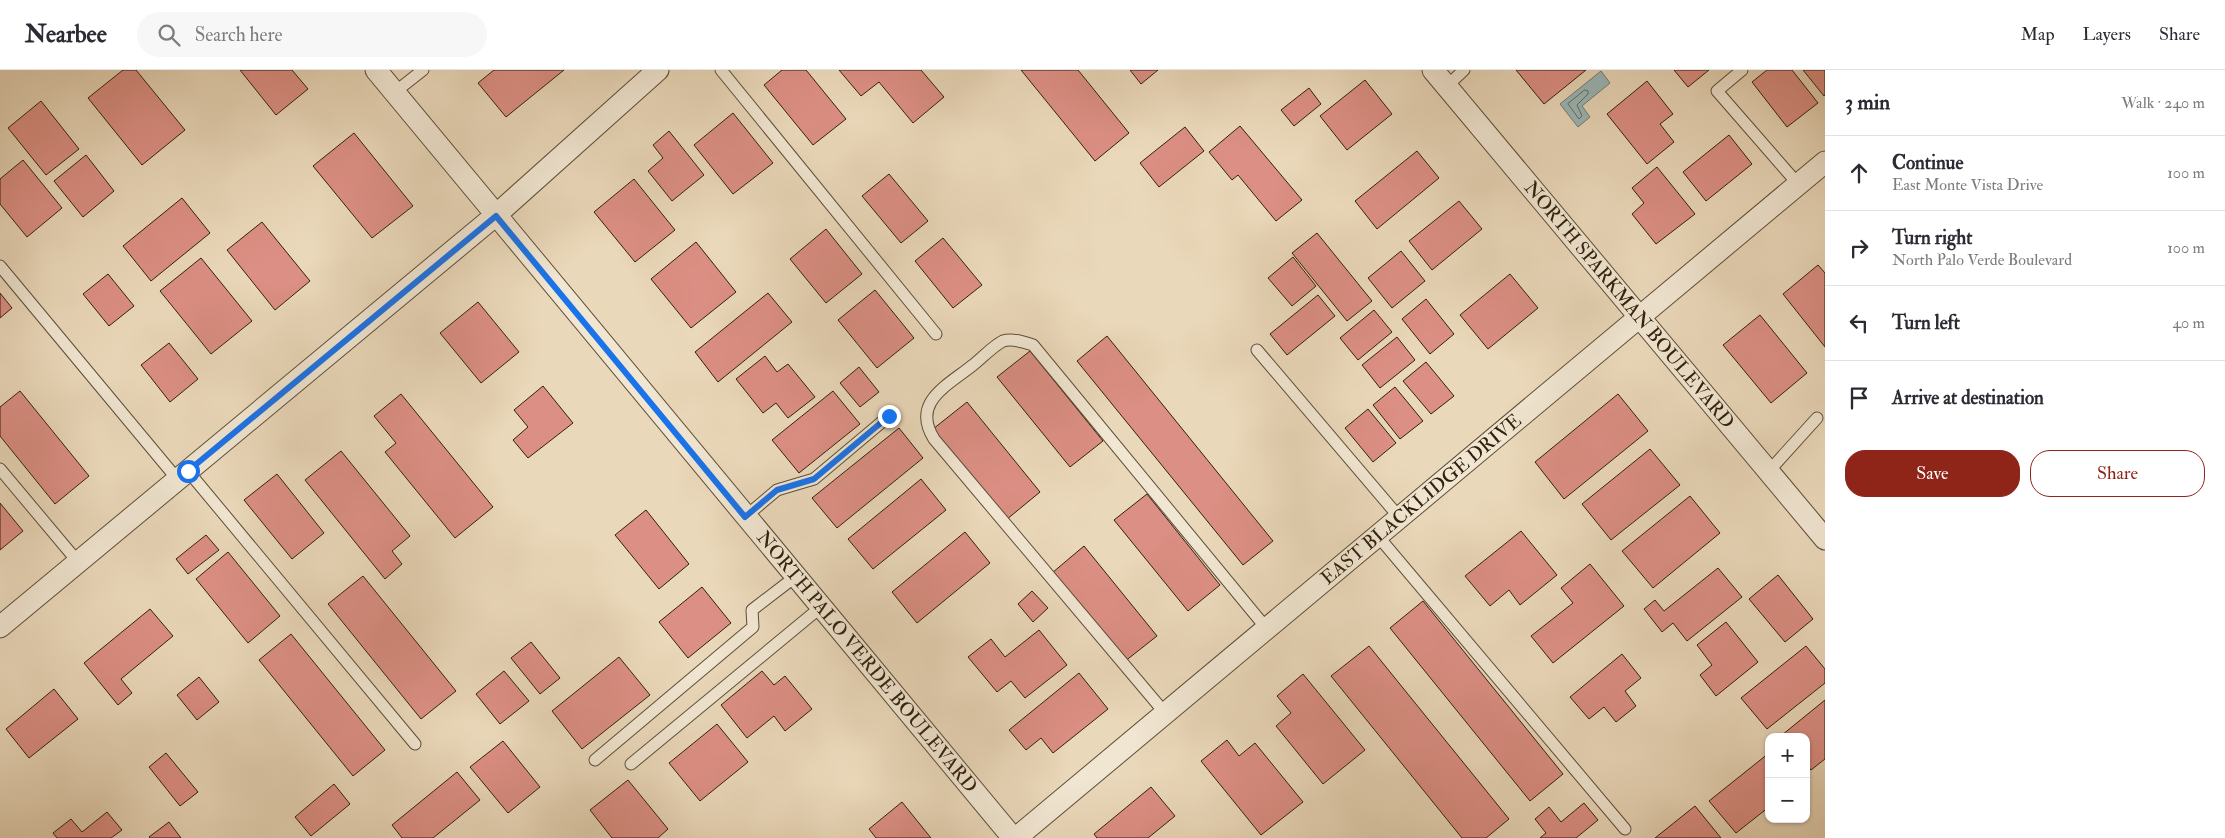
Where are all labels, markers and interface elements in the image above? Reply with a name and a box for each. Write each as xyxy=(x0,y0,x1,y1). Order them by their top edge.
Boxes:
search box xyxy=(137,12,487,57)
text: Nearbee xyxy=(25,19,107,50)
icon: search xyxy=(155,21,183,49)
text: Search here xyxy=(195,23,282,47)
text: Map xyxy=(2021,23,2055,46)
text: Layers xyxy=(2083,23,2131,46)
text: Share xyxy=(2159,23,2200,46)
text: 3 min xyxy=(1845,89,1890,116)
text: Walk · 240 m xyxy=(2121,93,2205,113)
text: Continue xyxy=(1892,151,1963,175)
icon: ahead xyxy=(1845,159,1873,187)
text: 100 m xyxy=(2167,163,2205,183)
text: East Monte Vista Drive xyxy=(1892,175,2043,195)
street label: NORTH SPARKMAN BOULEVARD xyxy=(1519,176,1740,433)
text: Turn right xyxy=(1892,226,1972,250)
icon: right xyxy=(1845,234,1873,262)
text: 100 m xyxy=(2167,238,2205,258)
text: North Palo Verde Boulevard xyxy=(1892,250,2072,270)
icon: left xyxy=(1845,309,1873,337)
text: Turn left xyxy=(1892,311,1960,335)
text: 40 m xyxy=(2172,313,2205,333)
icon: arrive xyxy=(1845,384,1873,412)
text: Arrive at destination xyxy=(1892,386,2044,410)
route end xyxy=(878,405,901,428)
street label: EAST BLACKLIDGE DRIVE xyxy=(1316,409,1527,590)
button: Save xyxy=(1845,450,2020,497)
button: Share xyxy=(2030,450,2205,497)
route start xyxy=(177,460,200,483)
street label: NORTH PALO VERDE BOULEVARD xyxy=(751,526,983,798)
map controls xyxy=(1765,733,1810,823)
button: + xyxy=(1765,733,1810,778)
button: − xyxy=(1765,778,1810,823)

